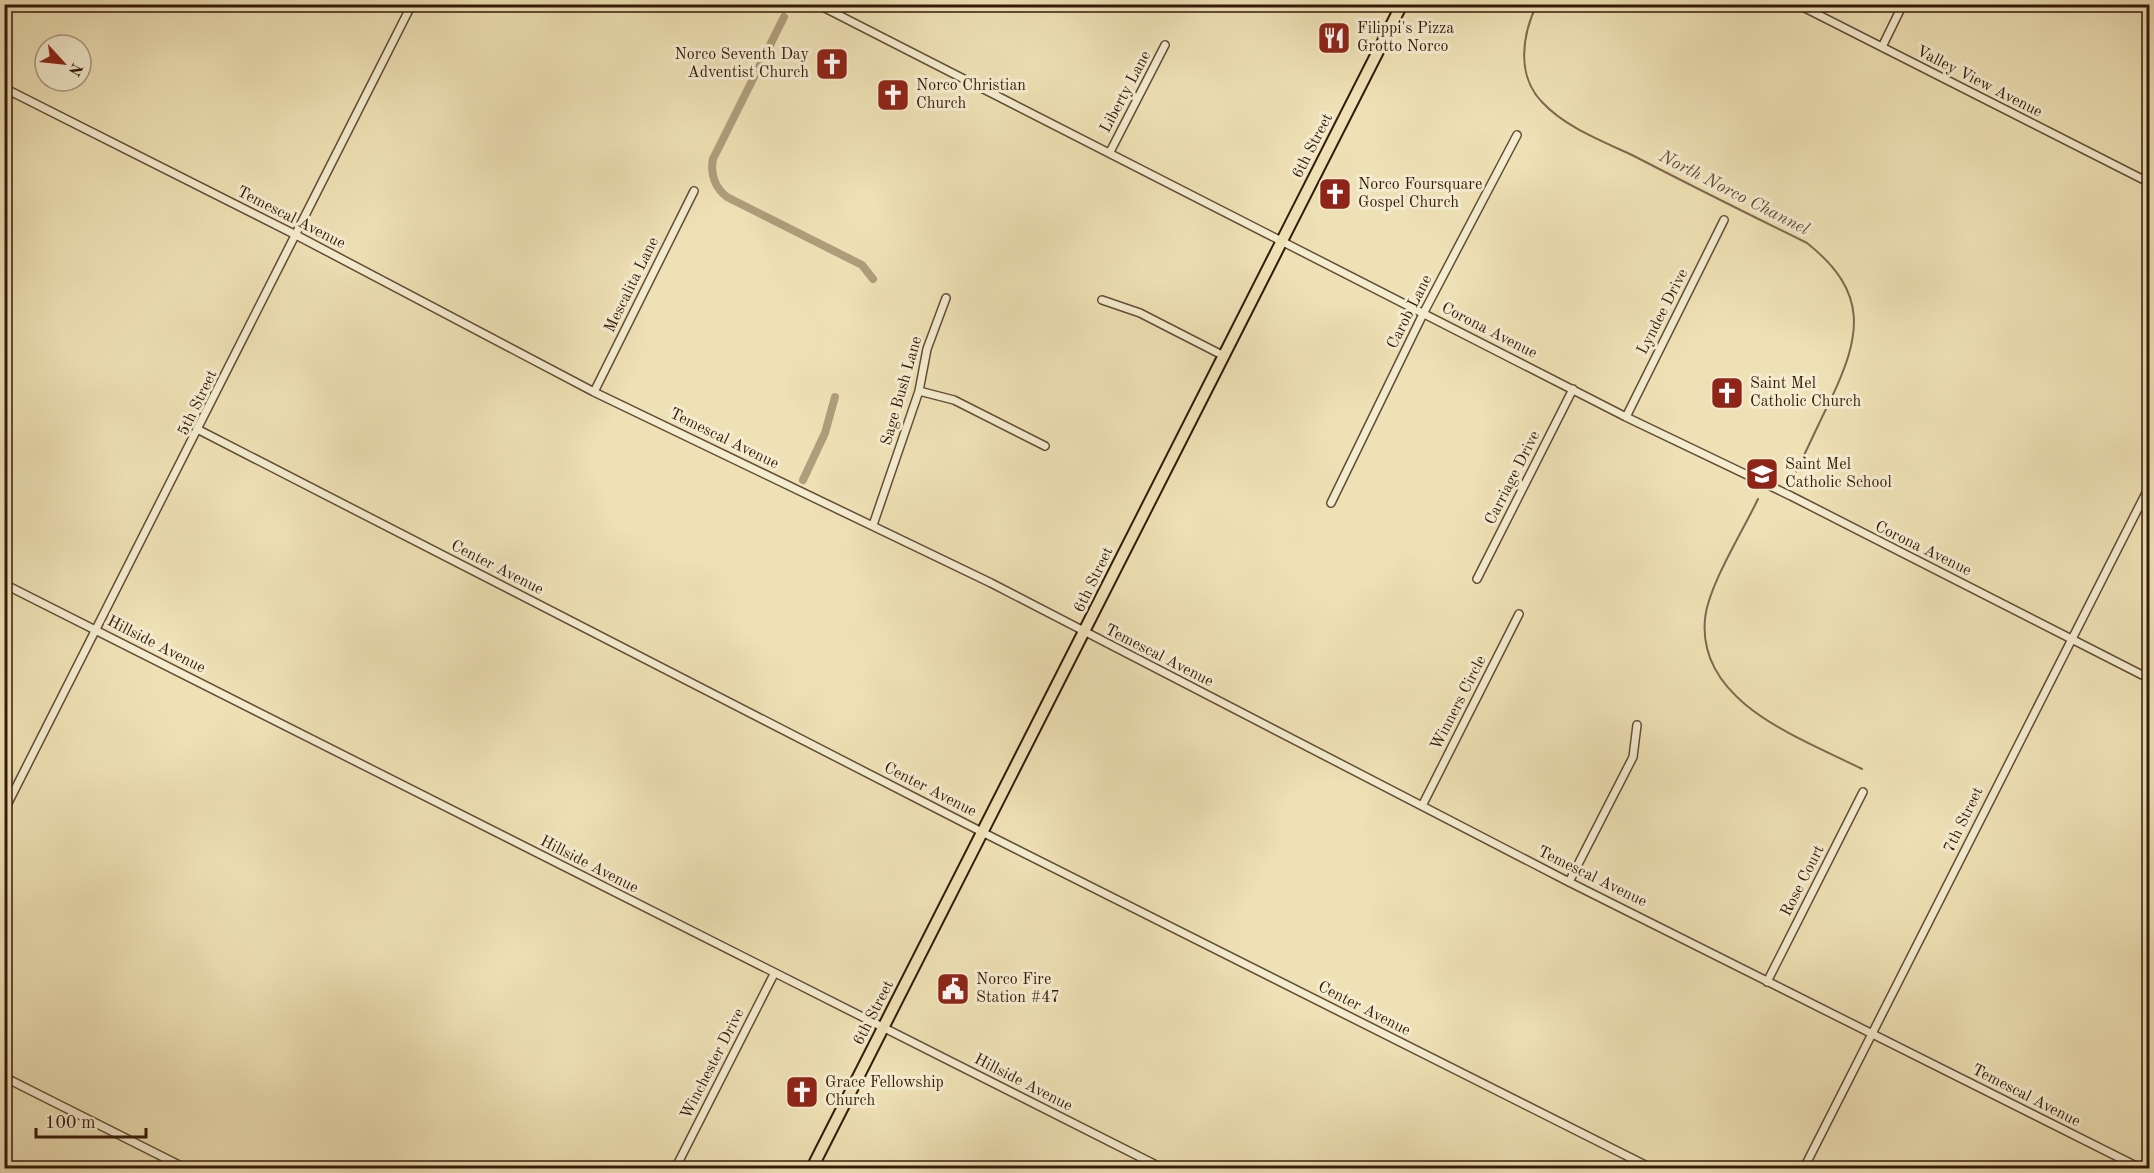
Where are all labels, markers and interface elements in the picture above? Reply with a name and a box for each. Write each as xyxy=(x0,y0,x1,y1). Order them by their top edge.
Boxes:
restaurant icon: Filippi's Pizza Grotto Norco xyxy=(1316,20,1352,56)
place label: Filippi's Pizza Grotto Norco xyxy=(1357,21,1454,55)
north arrow xyxy=(33,33,93,93)
street label: Valley View Avenue xyxy=(1913,43,2045,121)
church icon: Norco Seventh Day Adventist Church xyxy=(814,46,850,82)
place label: Norco Seventh Day Adventist Church xyxy=(674,47,810,81)
street label: Liberty Lane xyxy=(1098,48,1154,136)
text: N xyxy=(64,60,84,79)
church icon: Norco Christian Church xyxy=(875,77,911,113)
place label: Norco Christian Church xyxy=(916,78,1026,112)
street label: 6th Street xyxy=(1290,111,1336,181)
water label: North Norco Channel xyxy=(1655,147,1813,239)
church icon: Norco Foursquare Gospel Church xyxy=(1317,176,1353,212)
place label: Norco Foursquare Gospel Church xyxy=(1358,177,1482,211)
street label: Temescal Avenue xyxy=(234,184,348,252)
street label: Mescalita Lane xyxy=(602,235,662,335)
street label: Lyndee Drive xyxy=(1635,267,1691,357)
street label: Carob Lane xyxy=(1385,273,1435,351)
street label: Corona Avenue xyxy=(1439,300,1539,362)
street label: Sage Bush Lane xyxy=(879,335,925,447)
street label: 5th Street xyxy=(175,367,221,438)
church icon: Saint Mel Catholic Church xyxy=(1709,375,1745,411)
place label: Saint Mel Catholic Church xyxy=(1750,376,1861,410)
street label: Temescal Avenue xyxy=(667,406,781,472)
street label: Carriage Drive xyxy=(1483,429,1543,527)
school or university icon: Saint Mel Catholic School xyxy=(1744,456,1780,492)
place label: Saint Mel Catholic School xyxy=(1785,457,1892,491)
street label: Corona Avenue xyxy=(1872,519,1974,579)
street label: Center Avenue xyxy=(448,538,546,598)
street label: 6th Street xyxy=(1071,544,1117,615)
street label: Hillside Avenue xyxy=(104,613,208,677)
street label: Temescal Avenue xyxy=(1102,622,1216,690)
street label: Winners Circle xyxy=(1428,653,1490,753)
street label: Center Avenue xyxy=(881,760,979,820)
street label: 7th Street xyxy=(1941,784,1987,855)
street label: Hillside Avenue xyxy=(537,833,641,897)
street label: Rose Court xyxy=(1778,842,1828,919)
street label: Temescal Avenue xyxy=(1535,844,1649,910)
public building icon: Norco Fire Station #47 xyxy=(935,971,971,1007)
place label: Norco Fire Station #47 xyxy=(976,972,1060,1006)
street label: 6th Street xyxy=(851,978,897,1048)
street label: Center Avenue xyxy=(1315,979,1413,1039)
street label: Winchester Drive xyxy=(678,1006,748,1122)
street label: Hillside Avenue xyxy=(971,1051,1075,1115)
street label: Temescal Avenue xyxy=(1969,1062,2083,1130)
church icon: Grace Fellowship Church xyxy=(784,1074,820,1110)
place label: Grace Fellowship Church xyxy=(825,1075,944,1109)
scale bar xyxy=(36,1101,146,1139)
text: 100 m xyxy=(45,1114,96,1132)

